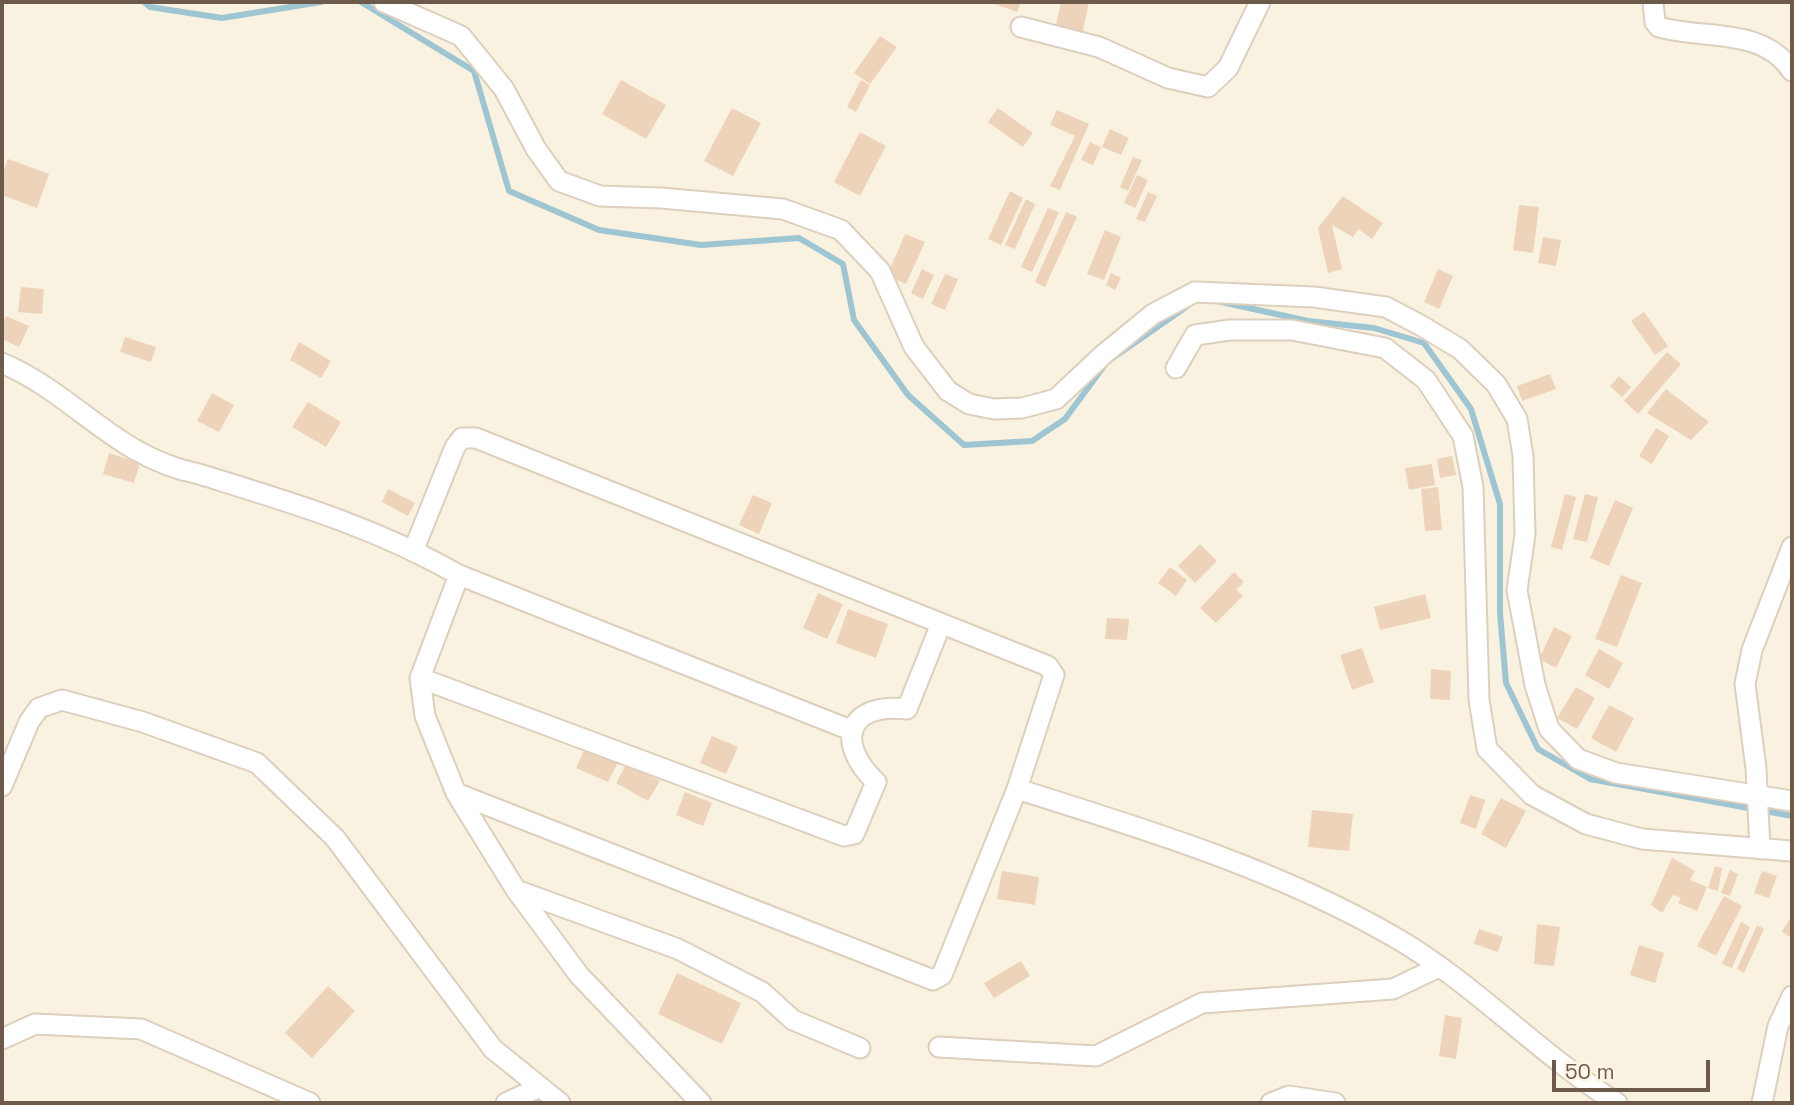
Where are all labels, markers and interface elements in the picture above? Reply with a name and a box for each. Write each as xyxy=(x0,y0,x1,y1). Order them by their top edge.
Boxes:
scale bar xyxy=(1556,1046,1714,1090)
text: 50 m xyxy=(1565,1058,1615,1085)

